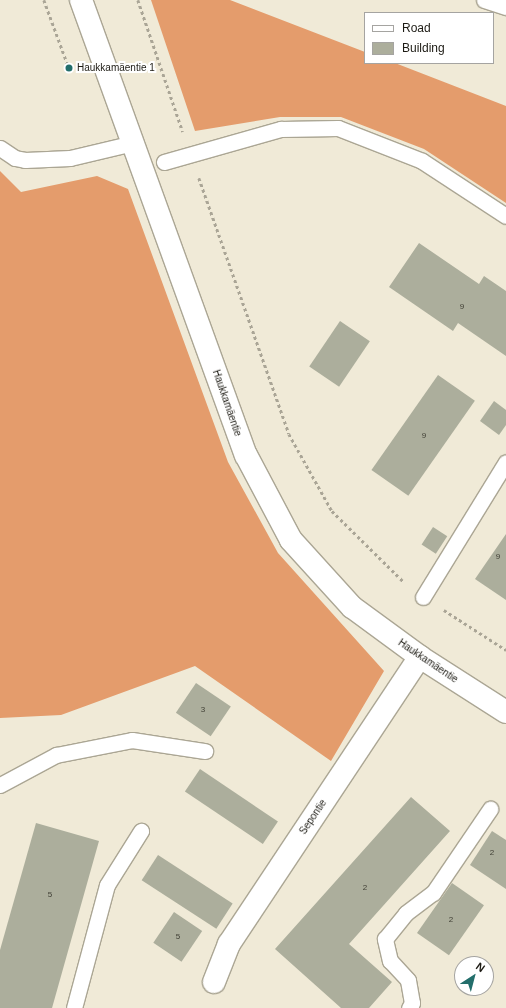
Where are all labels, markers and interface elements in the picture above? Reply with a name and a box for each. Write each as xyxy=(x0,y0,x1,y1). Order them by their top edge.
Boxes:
legend xyxy=(364,12,494,64)
text: Road xyxy=(402,21,431,35)
text: Building xyxy=(402,41,445,55)
place label: Haukkamäentie 1 xyxy=(77,62,155,74)
marker: Haukkamäentie 1 xyxy=(64,63,74,73)
house number: 9 xyxy=(460,302,464,312)
street label: Haukkamäentie xyxy=(210,368,244,438)
house number: 9 xyxy=(422,431,426,441)
house number: 9 xyxy=(496,552,500,562)
street label: Haukkamäentie xyxy=(396,637,460,685)
house number: 3 xyxy=(201,705,205,715)
street label: Sepontie xyxy=(297,797,329,837)
house number: 2 xyxy=(490,848,494,858)
house number: 2 xyxy=(363,883,367,893)
house number: 5 xyxy=(48,890,52,900)
house number: 2 xyxy=(449,915,453,925)
house number: 5 xyxy=(176,932,180,942)
north arrow xyxy=(454,956,494,996)
text: N xyxy=(474,960,487,974)

